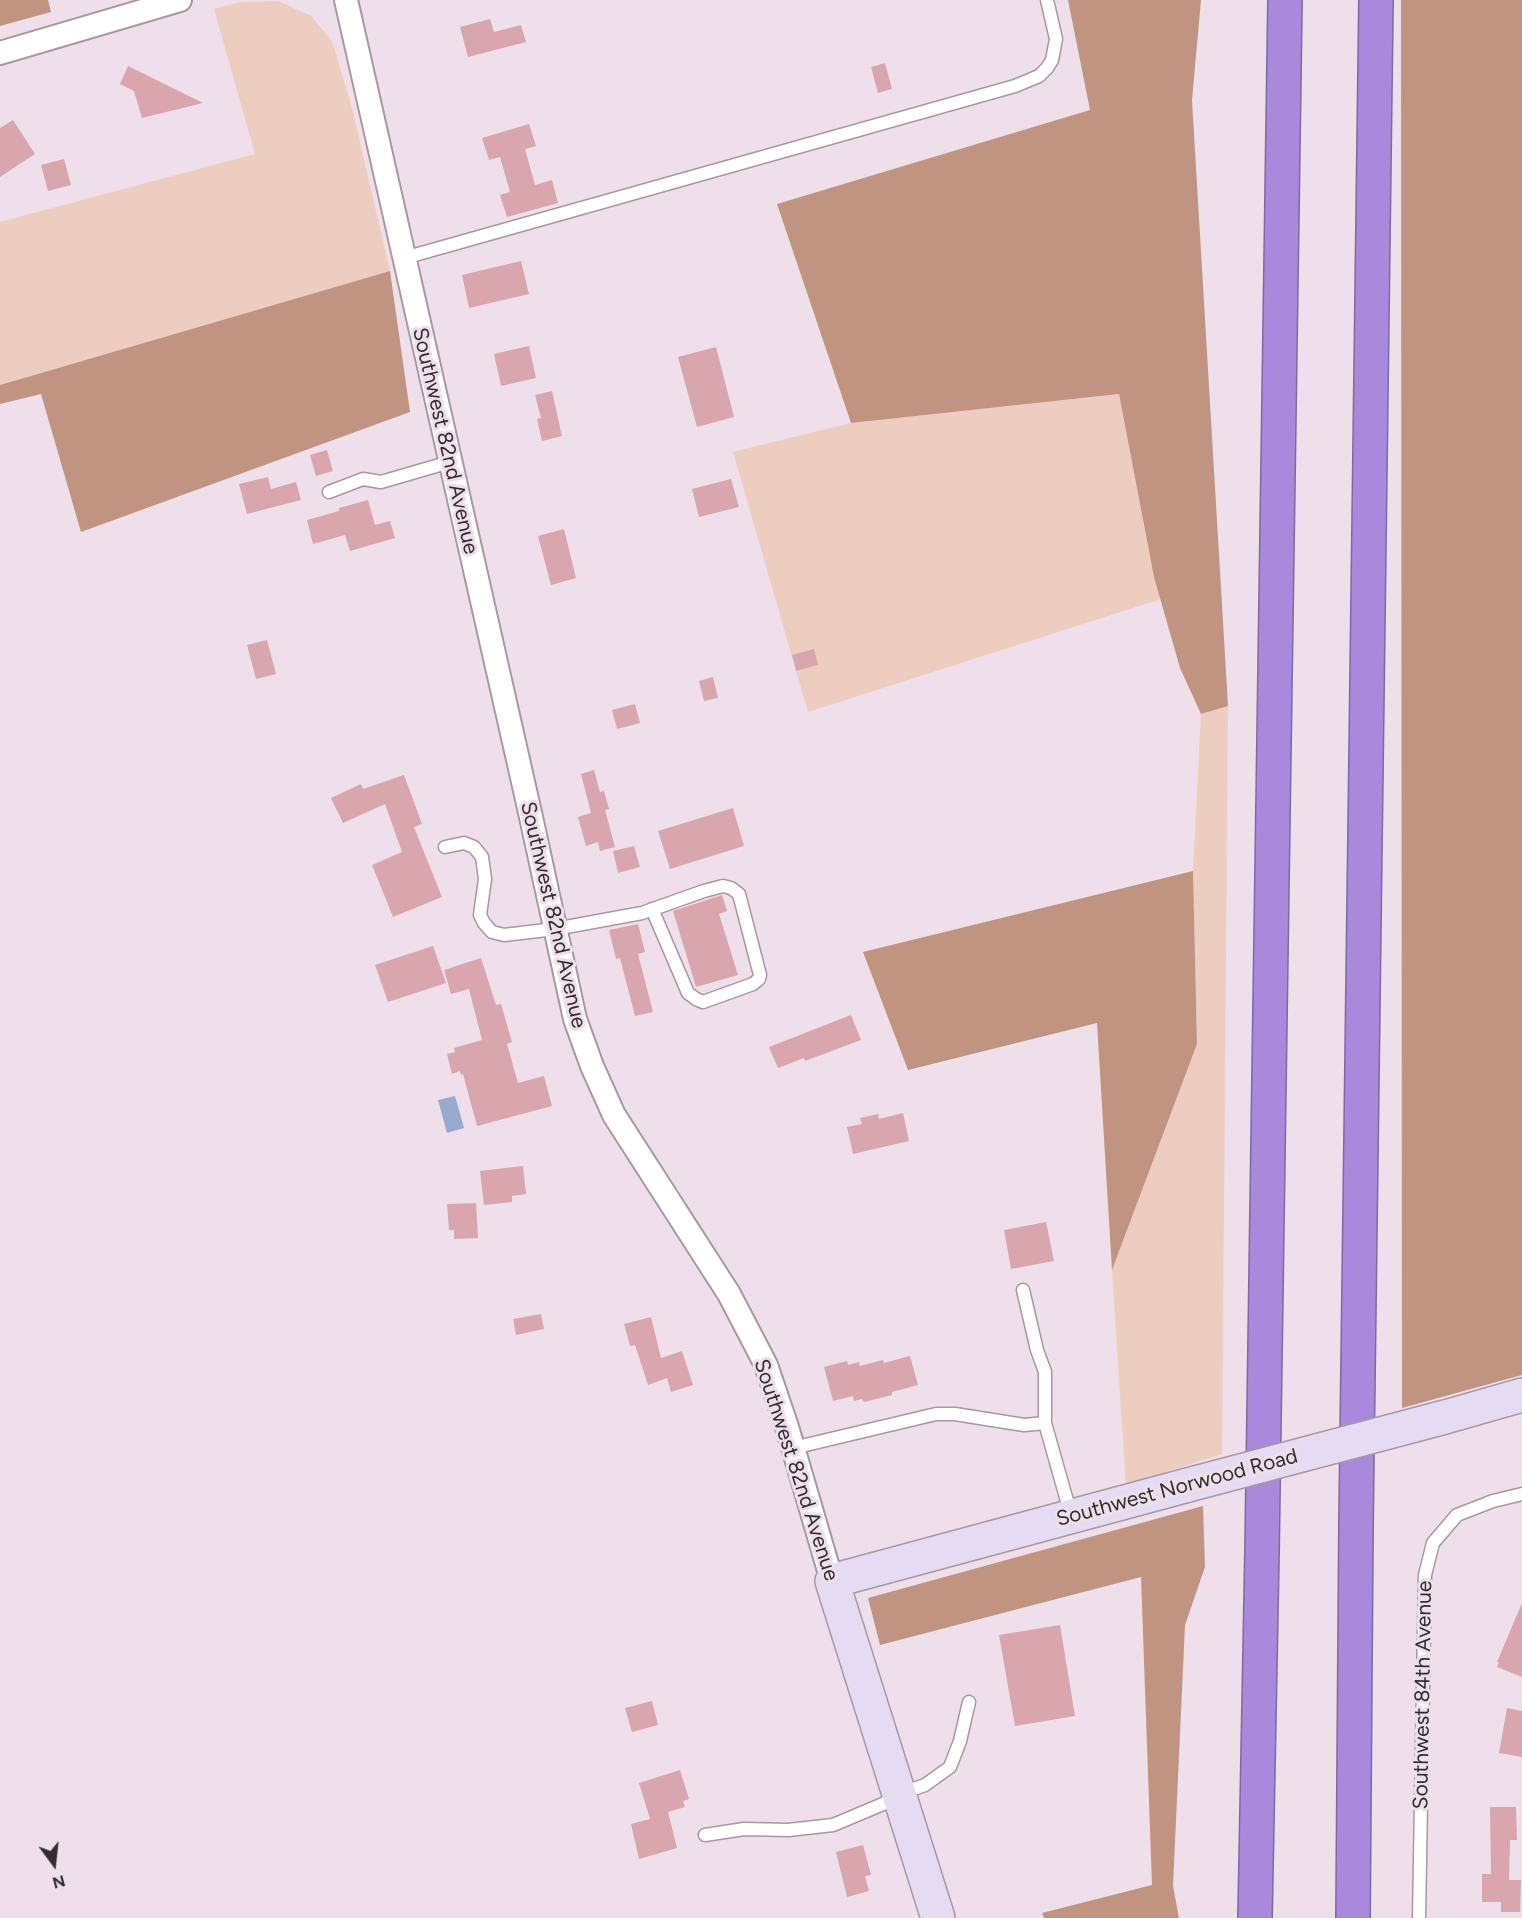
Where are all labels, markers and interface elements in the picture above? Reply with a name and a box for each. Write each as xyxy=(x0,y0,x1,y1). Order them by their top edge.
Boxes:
street label: Southwest 82nd Avenue xyxy=(407,325,483,557)
street label: Southwest 82nd Avenue xyxy=(515,799,591,1031)
street label: Southwest 82nd Avenue xyxy=(748,1356,844,1584)
street label: Southwest Norwood Road xyxy=(1054,1444,1300,1532)
street label: Southwest 84th Avenue xyxy=(1408,1580,1438,1810)
north arrow xyxy=(24,1834,84,1894)
text: N xyxy=(50,1871,67,1893)

